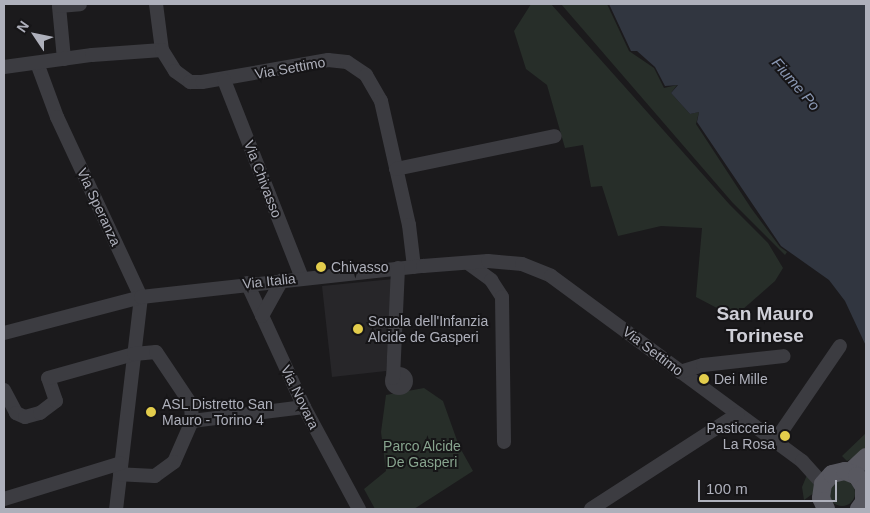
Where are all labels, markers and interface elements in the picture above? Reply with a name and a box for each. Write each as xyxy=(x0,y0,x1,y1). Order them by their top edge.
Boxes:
north arrow xyxy=(10,10,60,60)
text: N xyxy=(13,18,32,35)
street label: Via Settimo xyxy=(253,54,327,82)
water label: Fiume Po xyxy=(768,54,824,114)
street label: Via Chivasso xyxy=(241,138,285,220)
street label: Via Speranza xyxy=(74,165,124,249)
place label: Chivasso xyxy=(331,259,389,275)
marker: Chivasso xyxy=(315,261,327,273)
street label: Via Italia xyxy=(242,270,296,292)
district label: San Mauro Torinese xyxy=(716,303,814,347)
place label: Scuola dell'Infanzia Alcide de Gasperi xyxy=(368,313,488,346)
marker: Scuola dell'Infanzia Alcide de Gasperi xyxy=(352,323,364,335)
street label: Via Settimo xyxy=(619,323,687,379)
street label: Via Novara xyxy=(277,362,323,432)
place label: Dei Mille xyxy=(714,371,768,387)
marker: Dei Mille xyxy=(698,373,710,385)
place label: ASL Distretto San Mauro - Torino 4 xyxy=(162,396,273,428)
marker: ASL Distretto San Mauro - Torino 4 xyxy=(144,405,158,419)
place label: Pasticceria La Rosa xyxy=(707,420,775,452)
marker: Pasticceria La Rosa xyxy=(779,430,791,442)
park label: Parco Alcide De Gasperi xyxy=(383,438,461,471)
scale bar xyxy=(700,470,839,502)
text: 100 m xyxy=(706,480,748,497)

